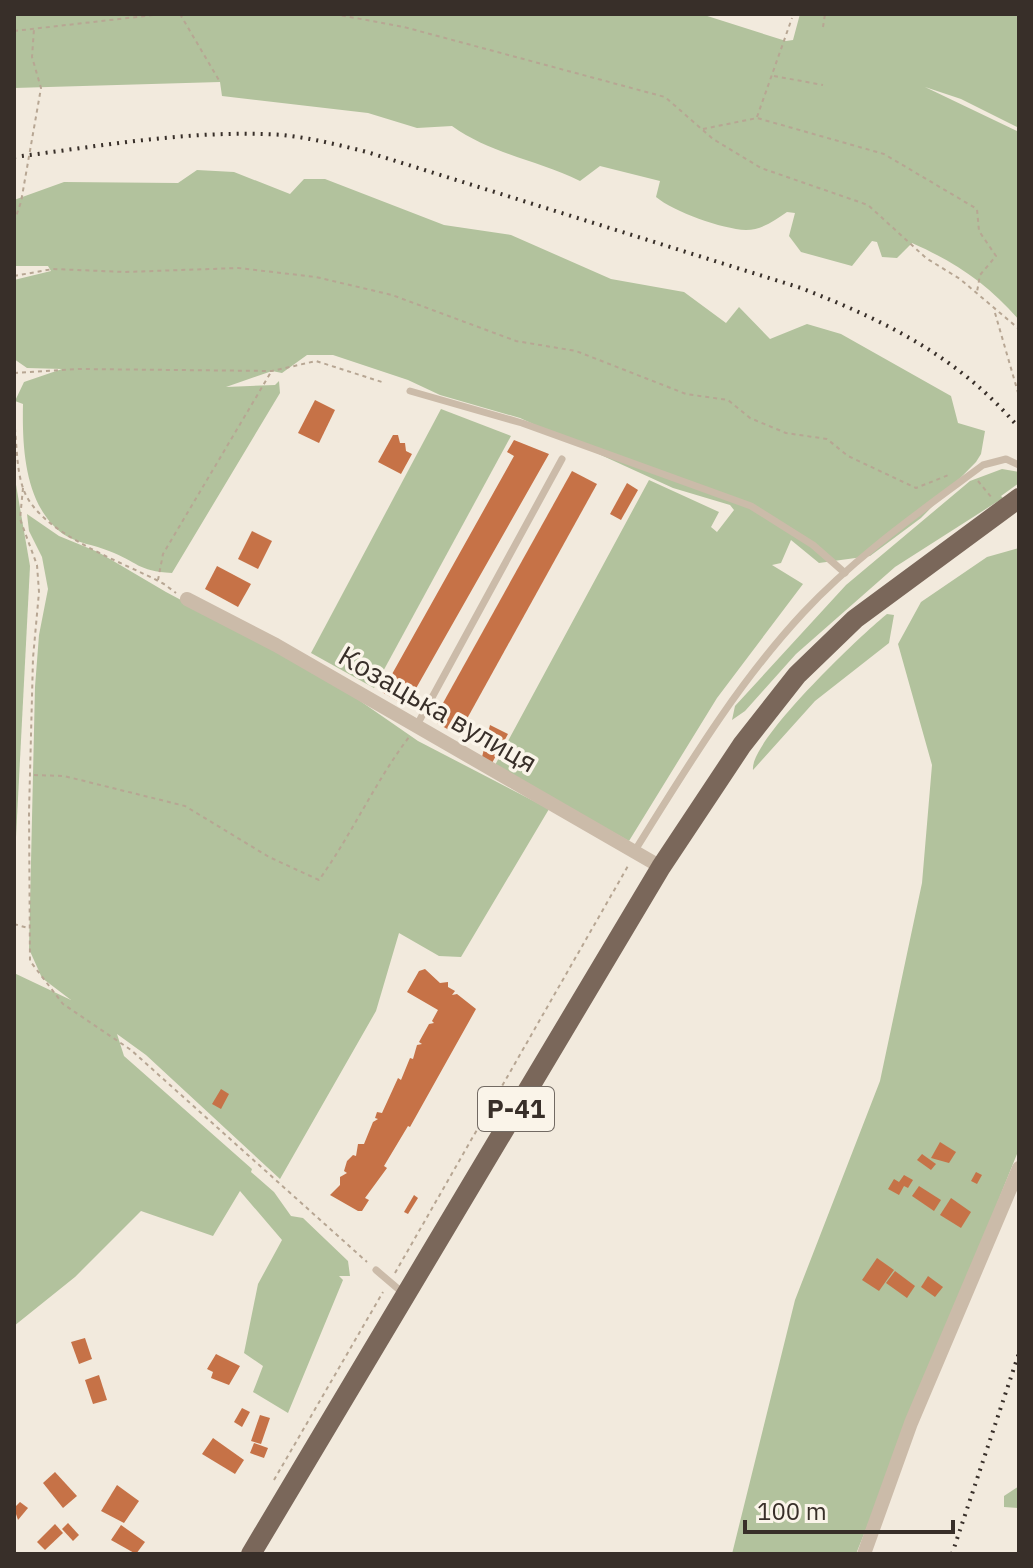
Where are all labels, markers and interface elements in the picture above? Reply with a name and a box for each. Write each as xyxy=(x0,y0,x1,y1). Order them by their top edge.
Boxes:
street label: Козацька вулиця xyxy=(332,637,544,780)
road number: Р-41 xyxy=(478,1087,554,1131)
scale bar xyxy=(745,1484,953,1534)
text: 100 m xyxy=(757,1495,827,1527)

